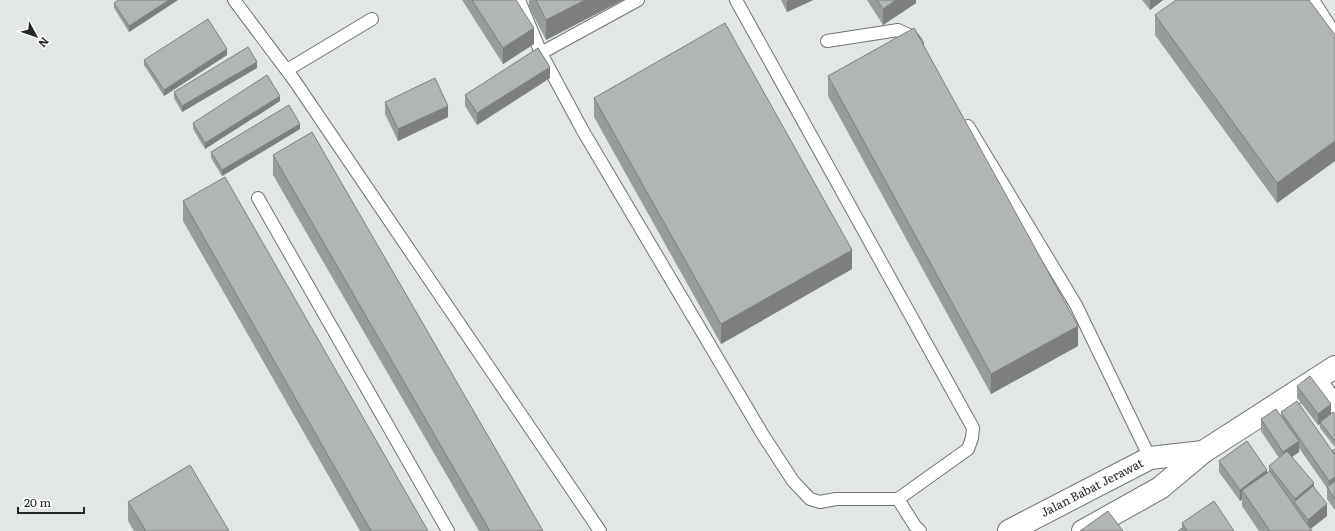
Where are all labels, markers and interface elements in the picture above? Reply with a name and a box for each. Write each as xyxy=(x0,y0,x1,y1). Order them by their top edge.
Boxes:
north arrow xyxy=(16,16,56,56)
text: N xyxy=(35,34,54,52)
street label: Jalan Babat Jerawat xyxy=(1037,453,1146,521)
scale bar xyxy=(18,489,84,515)
text: 20 m xyxy=(24,493,51,511)

